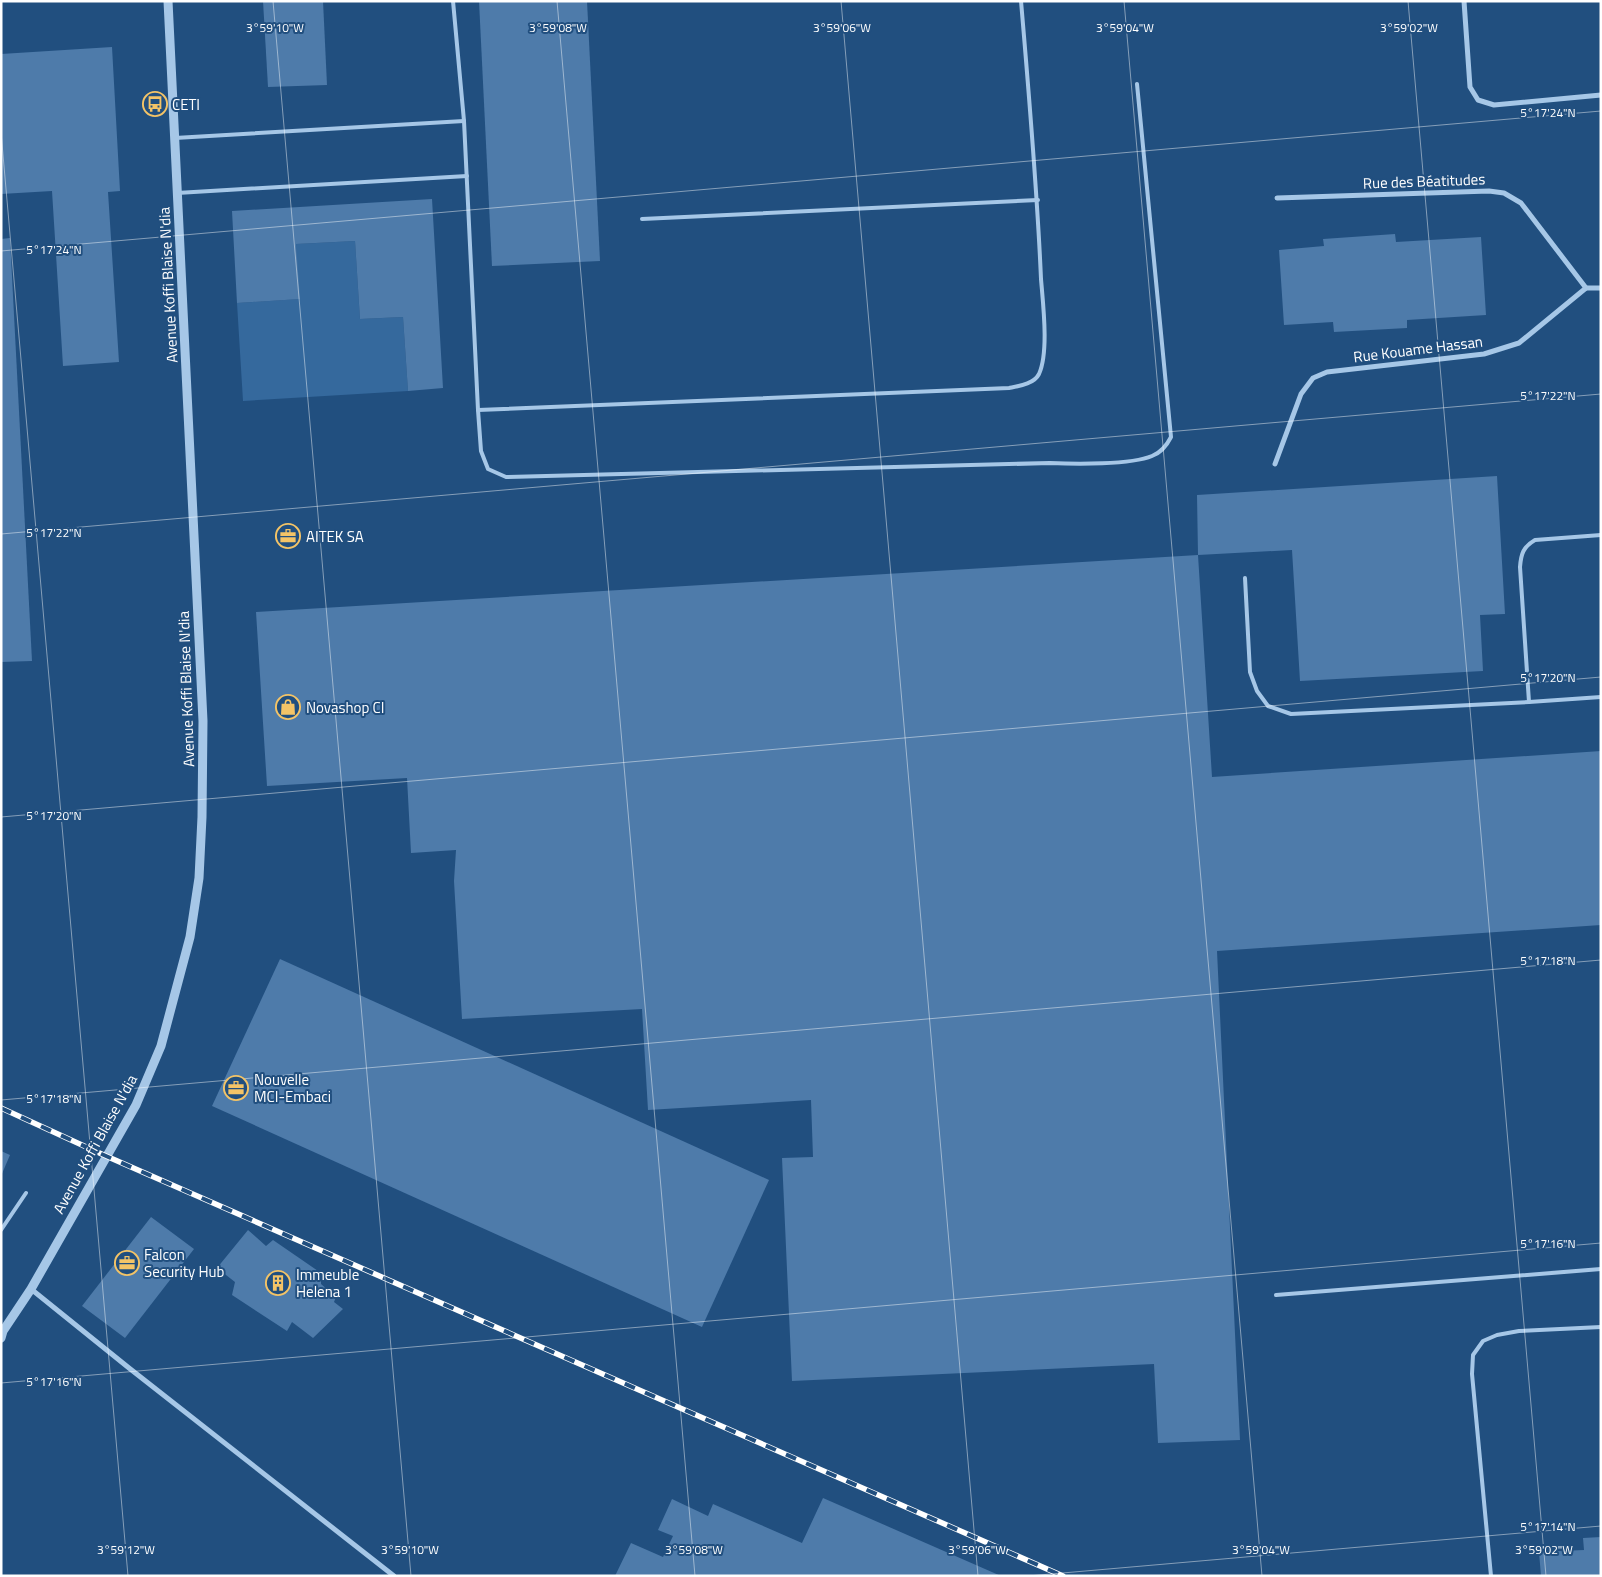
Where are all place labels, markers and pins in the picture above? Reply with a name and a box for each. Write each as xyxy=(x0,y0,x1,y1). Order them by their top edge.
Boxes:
bus stop icon: CETI xyxy=(142,91,168,117)
place label: CETI xyxy=(172,93,200,116)
office icon: AITEK SA xyxy=(275,523,301,549)
place label: AITEK SA xyxy=(306,525,364,548)
shop icon: Novashop CI xyxy=(275,694,301,720)
place label: Novashop CI xyxy=(306,696,384,719)
place label: Nouvelle MCI-Embaci xyxy=(254,1068,331,1108)
office icon: Nouvelle MCI-Embaci xyxy=(223,1075,249,1101)
place label: Falcon Security Hub xyxy=(144,1243,225,1283)
office icon: Falcon Security Hub xyxy=(114,1250,140,1276)
place label: Immeuble Helena 1 xyxy=(296,1263,359,1303)
building icon: Immeuble Helena 1 xyxy=(265,1270,291,1296)

